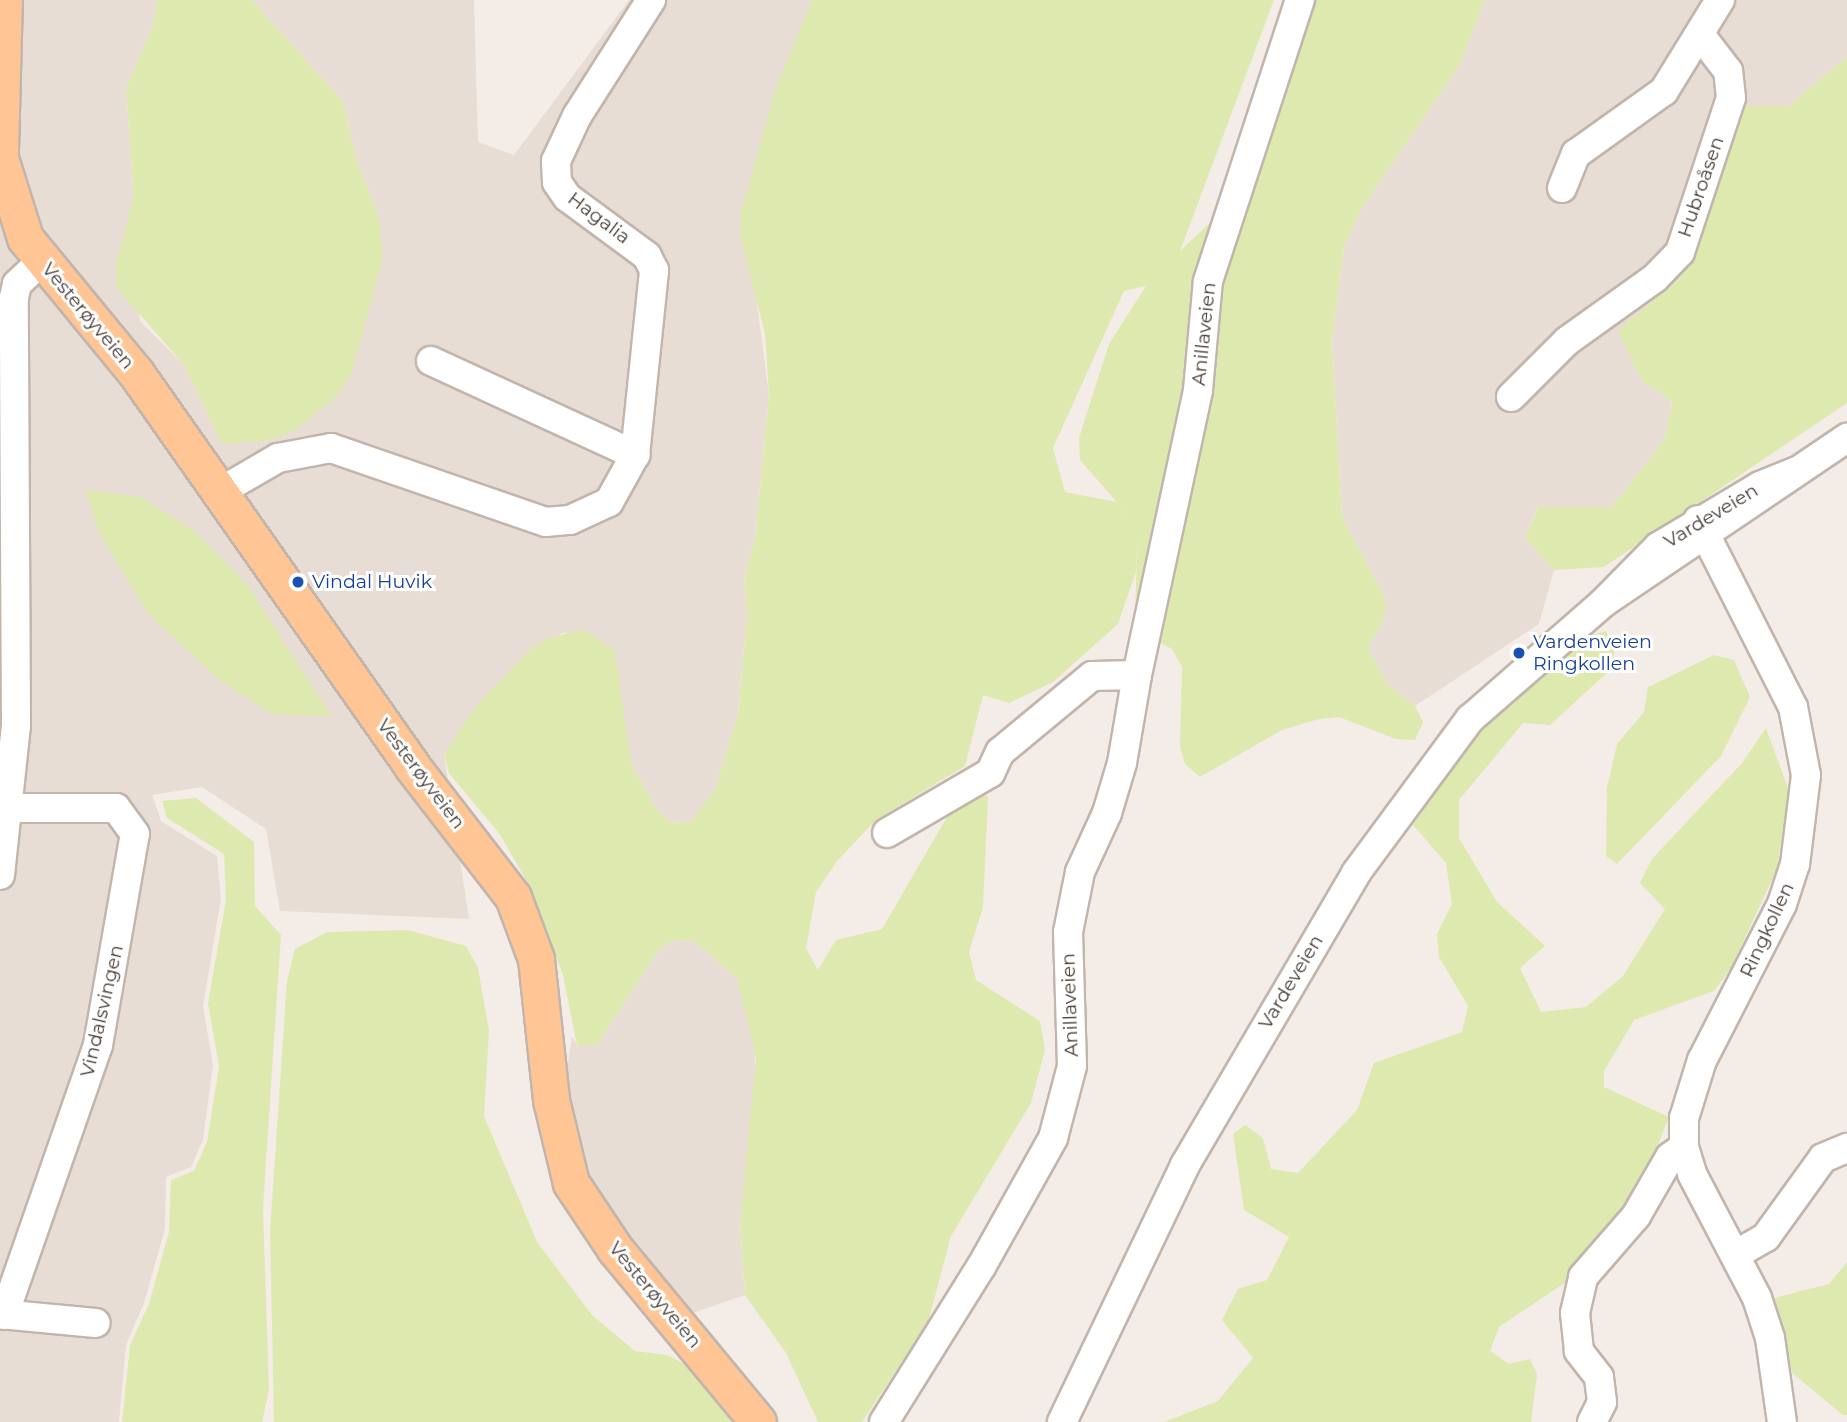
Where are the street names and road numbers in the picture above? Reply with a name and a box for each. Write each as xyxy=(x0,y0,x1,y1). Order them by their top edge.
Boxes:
street label: Hubroåsen xyxy=(1673,134,1729,240)
street label: Hagalia xyxy=(563,187,635,249)
street label: Vesterøyveien xyxy=(37,258,139,374)
street label: Anillaveien xyxy=(1187,281,1221,387)
street label: Vardeveien xyxy=(1660,479,1762,553)
street label: Vesterøyveien xyxy=(372,714,470,834)
street label: Ringkollen xyxy=(1735,879,1799,981)
street label: Vardeveien xyxy=(1254,931,1328,1033)
street label: Vindalsvingen xyxy=(76,943,128,1079)
street label: Anillaveien xyxy=(1057,953,1083,1057)
street label: Vesterøyveien xyxy=(604,1237,706,1353)

